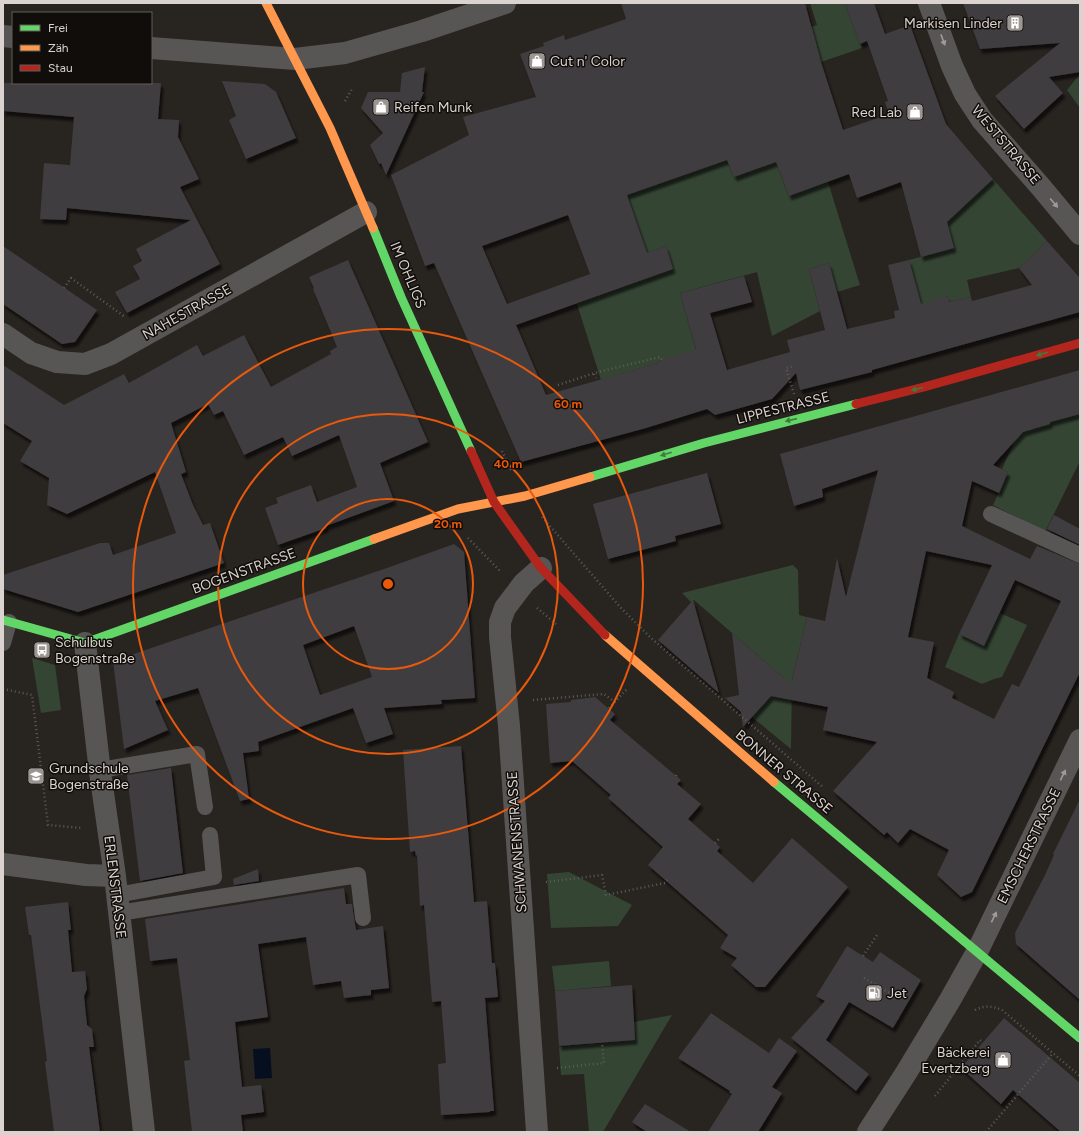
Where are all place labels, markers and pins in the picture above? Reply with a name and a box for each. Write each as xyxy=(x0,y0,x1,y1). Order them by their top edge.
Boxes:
building icon: Markisen Linder xyxy=(1005,13,1025,33)
place label: Markisen Linder xyxy=(904,15,1002,32)
shop icon: Cut n' Color xyxy=(527,51,547,71)
place label: Cut n' Color xyxy=(550,53,625,70)
shop icon: Reifen Munk xyxy=(371,97,391,117)
place label: Reifen Munk xyxy=(394,99,472,116)
shop icon: Red Lab xyxy=(905,102,925,122)
place label: Red Lab xyxy=(851,104,902,121)
centre of rings xyxy=(381,577,395,591)
place label: Schulbus Bogenstraße xyxy=(55,634,135,667)
bus stop icon: Schulbus Bogenstraße xyxy=(32,640,52,660)
place label: Grundschule Bogenstraße xyxy=(49,760,129,793)
school or university icon: Grundschule Bogenstraße xyxy=(26,766,46,786)
fuel station icon: Jet xyxy=(864,983,884,1003)
place label: Jet xyxy=(887,985,907,1002)
place label: Bäckerei Evertzberg xyxy=(921,1044,990,1077)
shop icon: Bäckerei Evertzberg xyxy=(993,1050,1013,1070)

